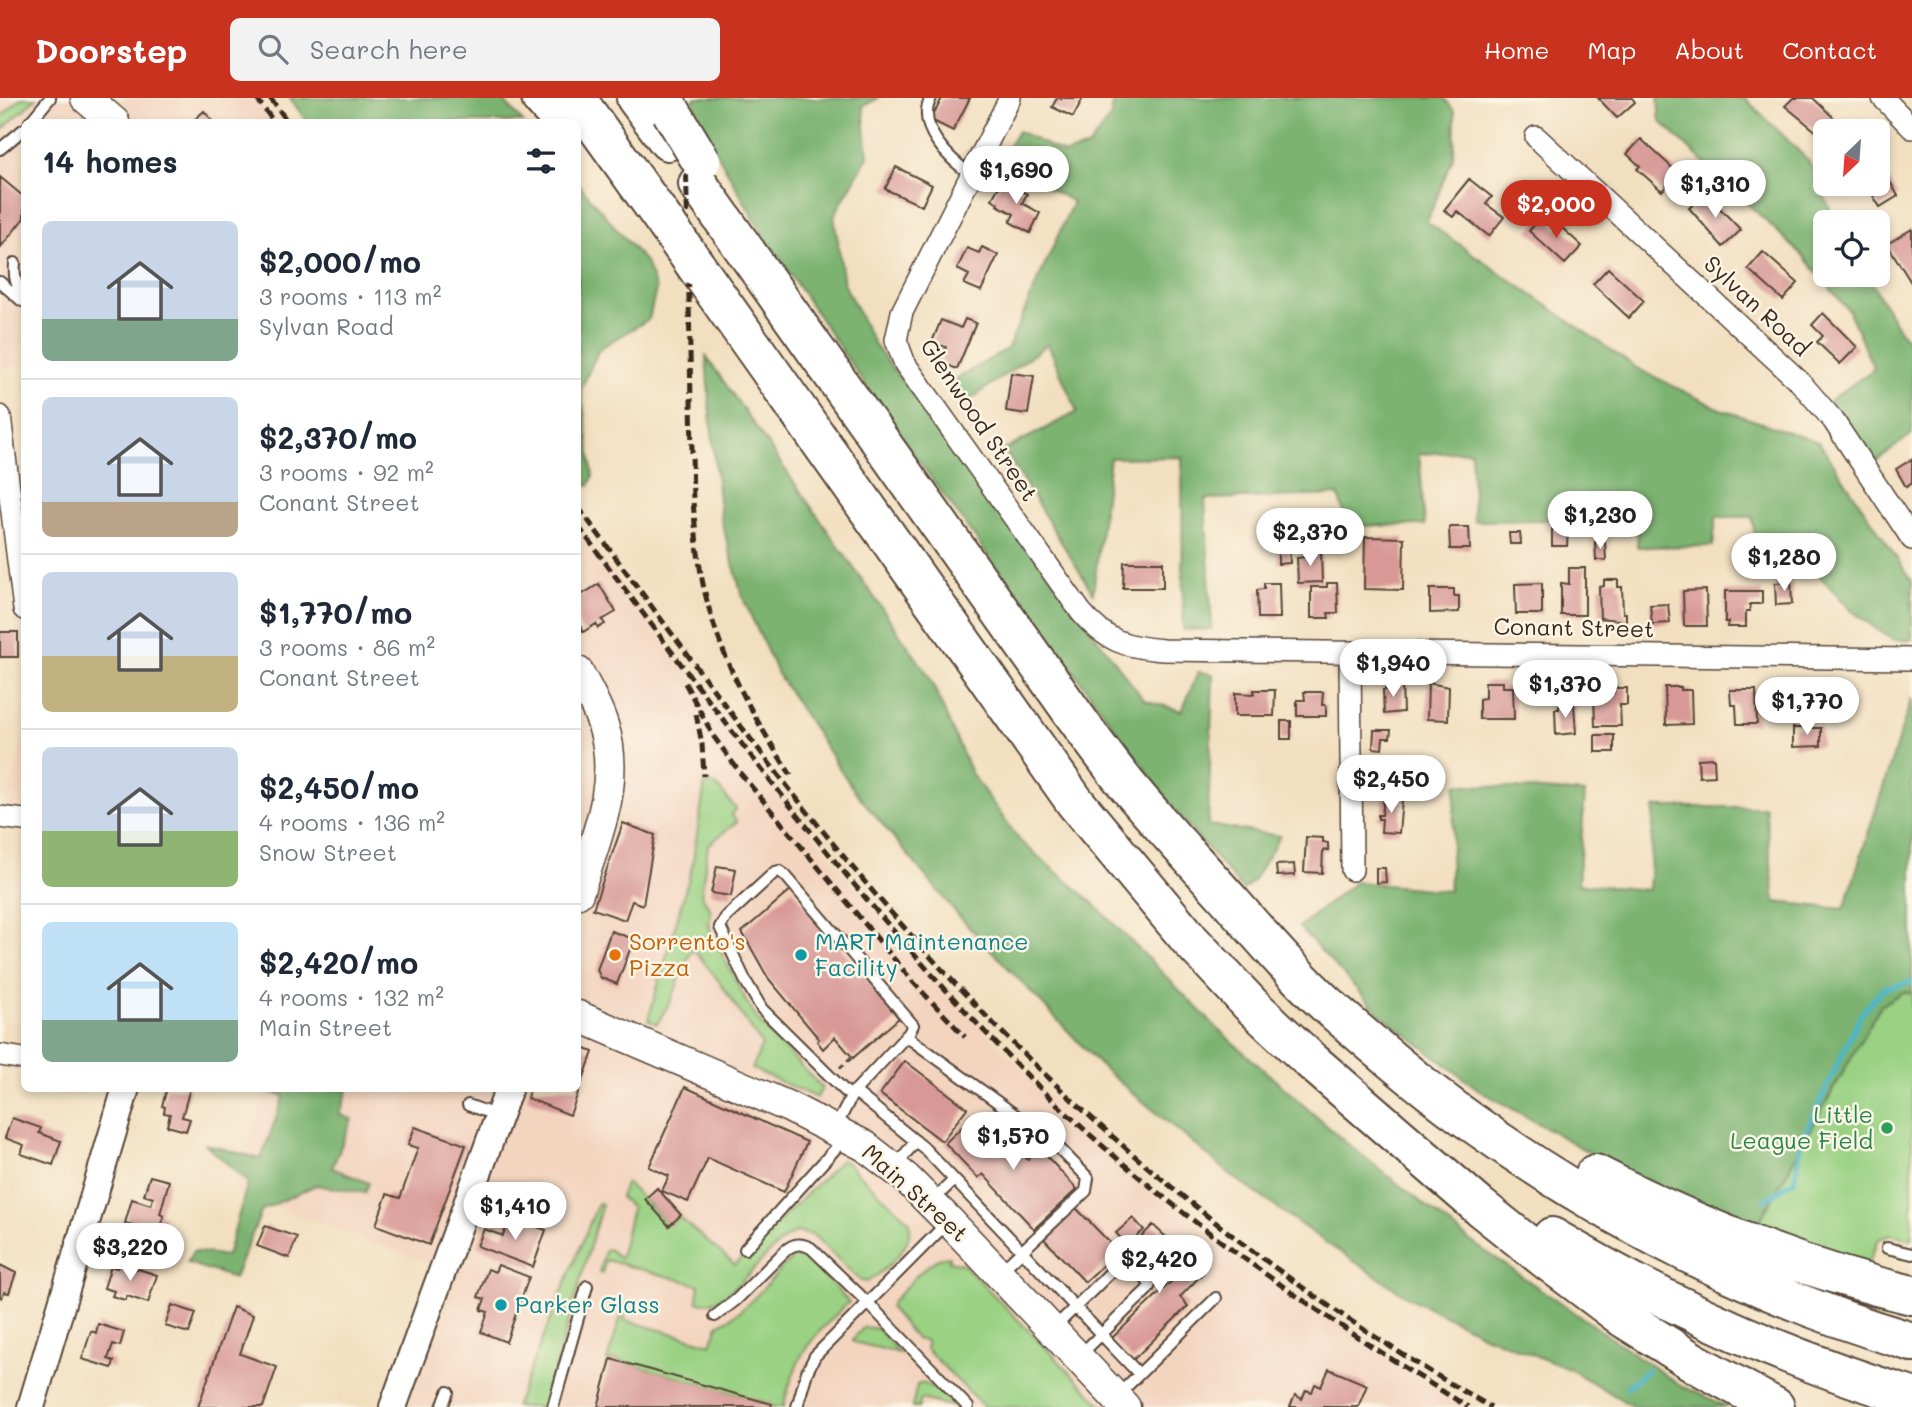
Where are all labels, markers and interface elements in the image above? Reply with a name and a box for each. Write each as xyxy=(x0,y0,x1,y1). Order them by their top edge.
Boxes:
search box xyxy=(230,18,720,81)
text: Doorstep xyxy=(35,28,188,71)
icon: search xyxy=(254,30,292,68)
text: Search here xyxy=(310,32,468,66)
text: Home xyxy=(1484,34,1549,65)
text: Map xyxy=(1587,34,1636,65)
text: About xyxy=(1674,34,1744,65)
text: Contact xyxy=(1782,34,1877,65)
north arrow xyxy=(1813,119,1890,196)
map controls xyxy=(1813,119,1890,287)
text: 14 homes xyxy=(42,141,178,181)
icon: filters xyxy=(522,142,560,180)
pin: $1,690 xyxy=(959,146,1073,206)
text: $1,690 xyxy=(979,154,1053,184)
pin: $1,310 xyxy=(1658,160,1772,220)
text: $1,310 xyxy=(1680,168,1750,198)
pin: $2,000 xyxy=(1499,180,1613,240)
text: $2,000 xyxy=(1517,188,1595,218)
button: locate xyxy=(1813,210,1890,287)
text: $2,000/mo xyxy=(259,241,421,281)
street label: Sylvan Road xyxy=(1698,248,1817,362)
icon: home xyxy=(98,249,182,333)
text: 3 rooms · 113 m² xyxy=(259,281,441,311)
text: Sylvan Road xyxy=(259,311,394,341)
street label: Glenwood Street xyxy=(914,332,1045,507)
text: $2,370/mo xyxy=(259,417,417,457)
icon: home xyxy=(98,425,182,509)
text: 3 rooms · 92 m² xyxy=(259,457,434,487)
text: Conant Street xyxy=(259,487,420,517)
pin: $1,230 xyxy=(1543,491,1657,551)
text: $1,230 xyxy=(1564,499,1636,529)
pin: $2,370 xyxy=(1253,508,1367,568)
text: $2,370 xyxy=(1272,516,1348,546)
pin: $1,280 xyxy=(1727,533,1841,593)
text: $1,280 xyxy=(1747,541,1821,571)
text: $1,770/mo xyxy=(259,592,412,632)
icon: home xyxy=(98,600,182,684)
street label: Conant Street xyxy=(1493,611,1655,643)
text: 3 rooms · 86 m² xyxy=(259,632,435,662)
pin: $1,940 xyxy=(1336,640,1450,699)
text: $1,940 xyxy=(1356,647,1430,677)
pin: $1,370 xyxy=(1508,660,1622,720)
text: Conant Street xyxy=(259,662,420,692)
text: $1,370 xyxy=(1529,668,1601,698)
pin: $1,770 xyxy=(1750,678,1864,737)
text: $1,770 xyxy=(1771,685,1843,715)
pin: $2,450 xyxy=(1334,756,1448,815)
text: $2,450 xyxy=(1353,763,1429,793)
text: $2,450/mo xyxy=(259,767,419,807)
icon: home xyxy=(98,775,182,859)
text: 4 rooms · 136 m² xyxy=(259,807,445,837)
text: Snow Street xyxy=(259,837,397,867)
place label: Sorrento's Pizza xyxy=(629,926,746,982)
place label: MART Maintenance Facility xyxy=(815,926,1029,982)
text: $2,420/mo xyxy=(259,942,418,982)
marker: Sorrento's Pizza xyxy=(607,947,623,963)
marker: MART Maintenance Facility xyxy=(793,947,809,963)
icon: home xyxy=(98,950,182,1034)
text: 4 rooms · 132 m² xyxy=(259,982,444,1012)
text: Main Street xyxy=(259,1012,392,1042)
place label: Little League Field xyxy=(1730,1099,1873,1155)
pin: $1,570 xyxy=(956,1112,1070,1172)
text: $1,570 xyxy=(977,1120,1049,1150)
marker: Little League Field xyxy=(1879,1120,1895,1136)
street label: Main Street xyxy=(856,1137,975,1248)
pin: $1,410 xyxy=(458,1182,572,1242)
text: $1,410 xyxy=(479,1190,551,1220)
pin: $3,220 xyxy=(73,1224,187,1283)
text: $3,220 xyxy=(92,1231,168,1261)
pin: $2,420 xyxy=(1102,1236,1216,1295)
text: $2,420 xyxy=(1121,1243,1197,1273)
place label: Parker Glass xyxy=(515,1289,660,1319)
marker: Parker Glass xyxy=(493,1297,509,1313)

